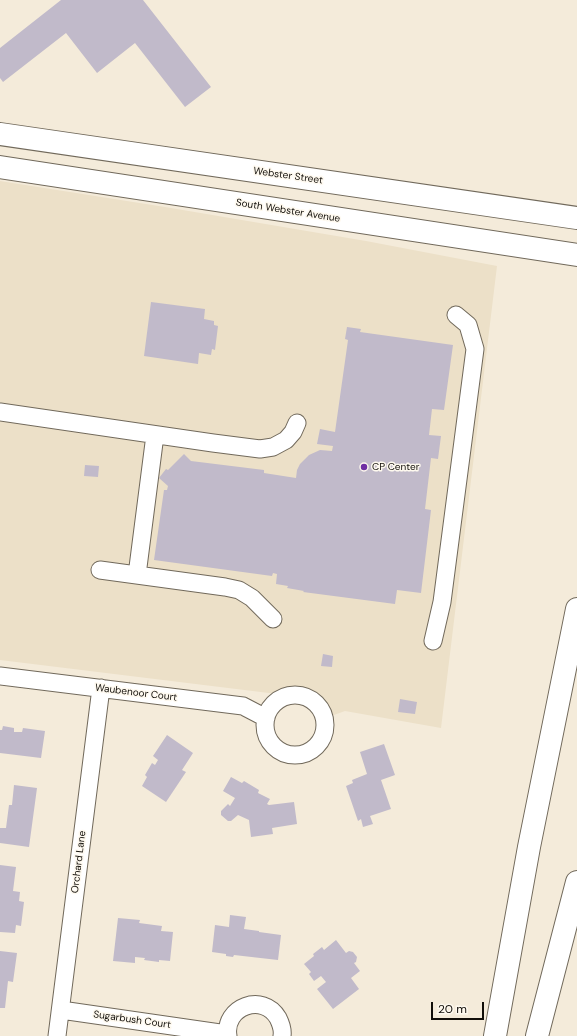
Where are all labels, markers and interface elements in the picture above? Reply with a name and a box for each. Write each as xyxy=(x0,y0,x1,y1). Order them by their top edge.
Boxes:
street label: Webster Street xyxy=(252,165,324,187)
street label: South Webster Avenue xyxy=(235,197,341,225)
place label: CP Center xyxy=(372,461,419,473)
marker: CP Center xyxy=(359,462,369,472)
street label: Waubenoor Court xyxy=(94,682,178,704)
street label: Orchard Lane xyxy=(69,830,89,894)
scale bar xyxy=(433,994,486,1020)
text: 20 m xyxy=(438,1001,467,1017)
street label: Sugarbush Court xyxy=(92,1009,172,1031)

